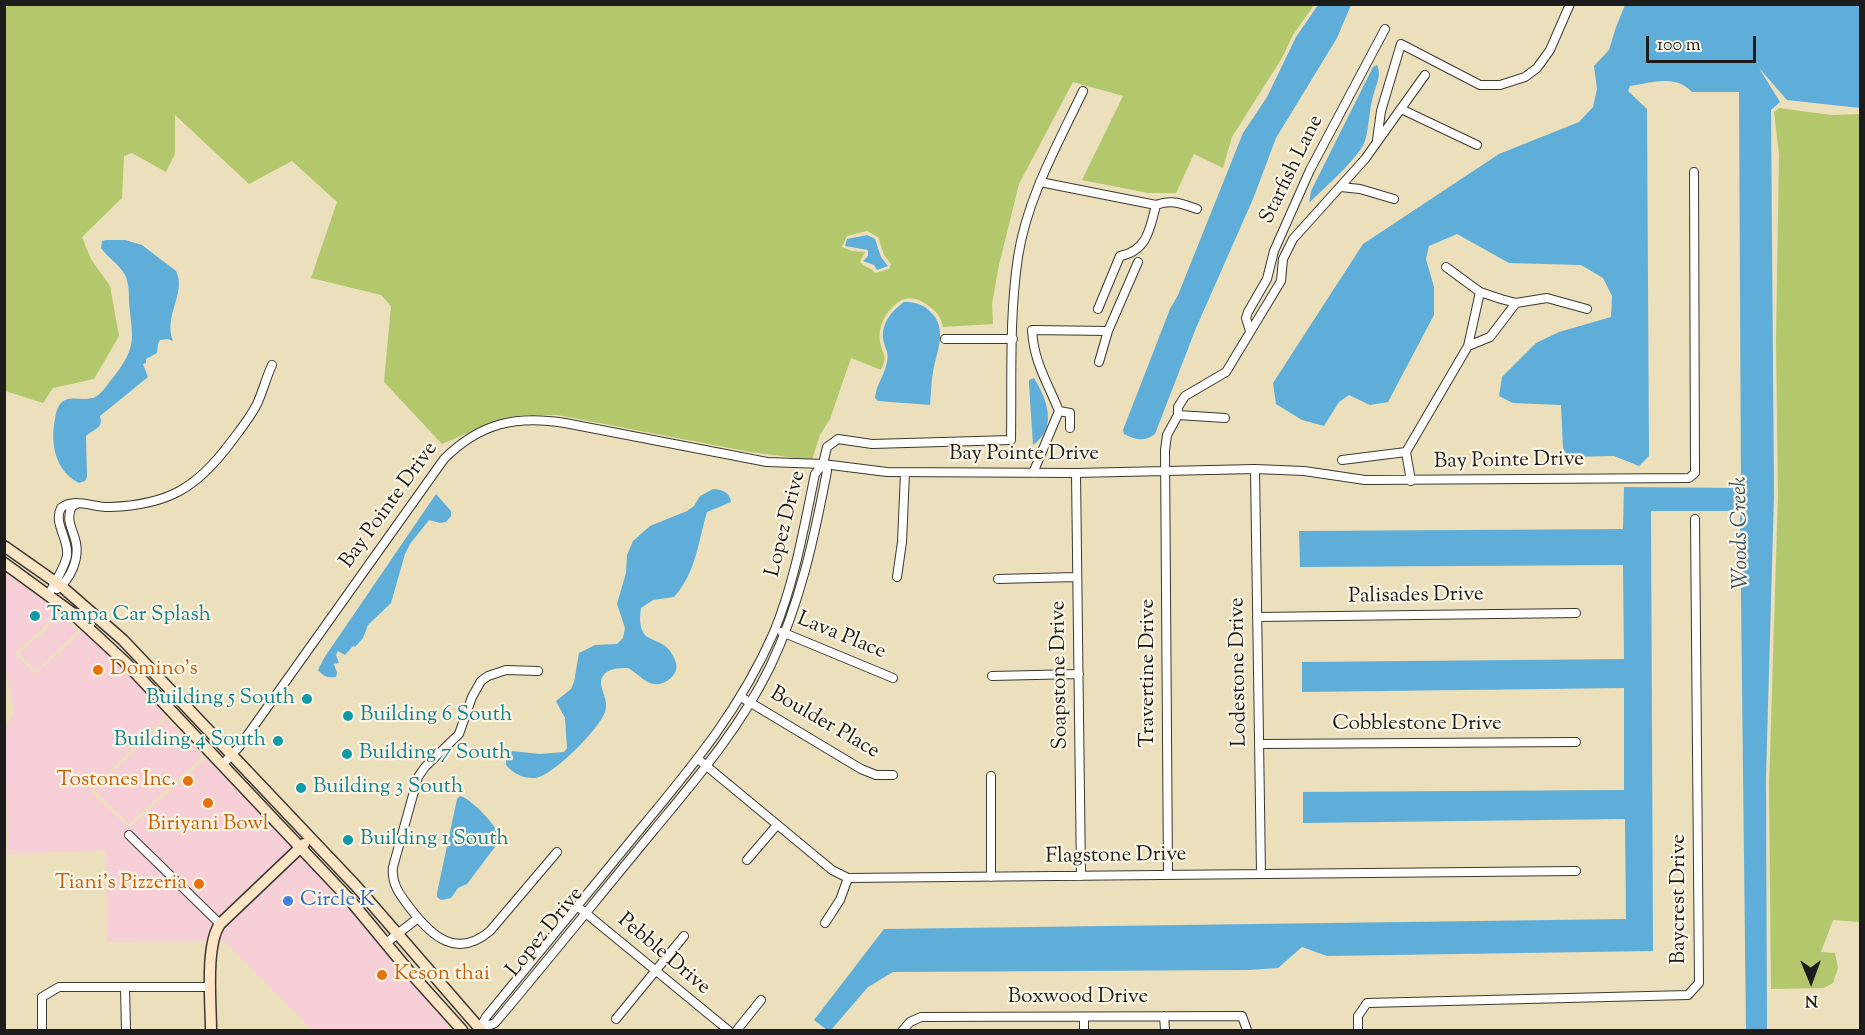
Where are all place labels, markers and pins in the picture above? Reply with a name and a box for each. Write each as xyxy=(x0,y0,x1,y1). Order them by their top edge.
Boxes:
place label: Tampa Car Splash xyxy=(47,603,211,629)
marker: Tampa Car Splash xyxy=(28,609,42,623)
place label: Domino's xyxy=(110,657,198,683)
marker: Domino's xyxy=(91,663,105,677)
place label: Building 5 South xyxy=(146,686,295,712)
marker: Building 5 South xyxy=(300,692,314,706)
place label: Building 6 South xyxy=(360,703,512,729)
marker: Building 6 South xyxy=(341,709,355,723)
place label: Building 4 South xyxy=(114,728,266,754)
marker: Building 4 South xyxy=(271,734,285,748)
place label: Building 7 South xyxy=(359,741,511,767)
marker: Building 7 South xyxy=(340,747,354,761)
place label: Tostones Inc. xyxy=(57,768,176,794)
marker: Tostones Inc. xyxy=(181,774,195,788)
place label: Building 3 South xyxy=(313,775,463,801)
marker: Building 3 South xyxy=(294,781,308,795)
marker: Biriyani Bowl xyxy=(201,796,215,810)
place label: Biriyani Bowl xyxy=(147,812,269,838)
place label: Building 1 South xyxy=(360,827,509,853)
marker: Building 1 South xyxy=(341,833,355,847)
place label: Tiani's Pizzeria xyxy=(55,871,187,897)
marker: Tiani's Pizzeria xyxy=(192,877,206,891)
place label: Circle K xyxy=(300,888,375,914)
marker: Circle K xyxy=(281,894,295,908)
place label: Keson thai xyxy=(394,962,490,988)
marker: Keson thai xyxy=(375,968,389,982)

